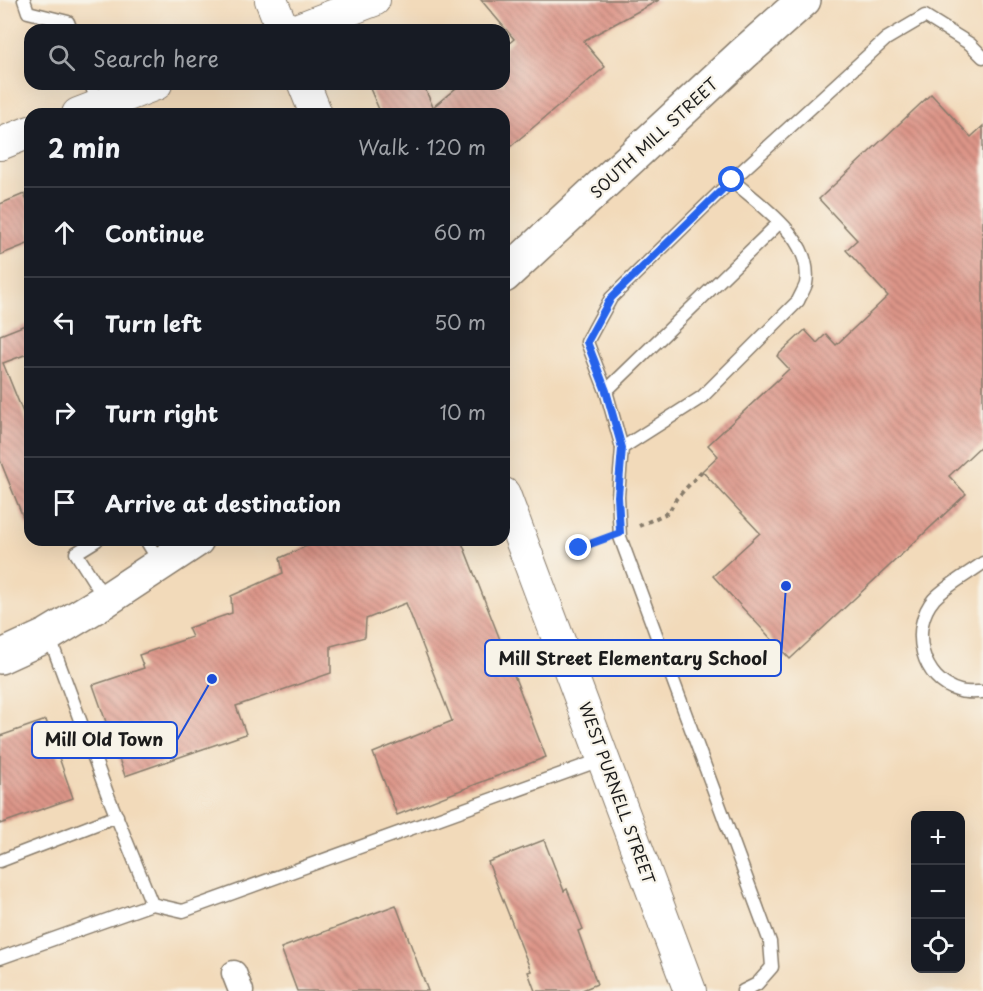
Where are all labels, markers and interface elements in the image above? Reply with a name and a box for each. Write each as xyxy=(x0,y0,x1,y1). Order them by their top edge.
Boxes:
search box xyxy=(24,24,510,90)
icon: search xyxy=(45,41,78,74)
text: Search here xyxy=(93,41,219,74)
street label: SOUTH MILL STREET xyxy=(584,71,723,203)
text: 2 min xyxy=(48,128,121,167)
text: Walk · 120 m xyxy=(358,132,486,162)
route start xyxy=(718,166,744,192)
icon: ahead xyxy=(48,216,81,249)
text: Continue xyxy=(105,216,204,249)
text: 60 m xyxy=(434,217,486,247)
icon: left xyxy=(48,306,81,339)
text: Turn left xyxy=(105,306,202,339)
text: 50 m xyxy=(434,307,486,337)
icon: right xyxy=(48,396,81,429)
text: Turn right xyxy=(105,396,218,429)
text: 10 m xyxy=(439,397,486,427)
icon: arrive xyxy=(48,486,81,519)
text: Arrive at destination xyxy=(105,486,341,519)
route end xyxy=(565,534,591,560)
callout: Mill Street Elementary School xyxy=(485,640,781,676)
text: Mill Street Elementary School xyxy=(499,644,768,671)
street label: WEST PURNELL STREET xyxy=(574,698,662,887)
callout: Mill Old Town xyxy=(32,722,177,758)
text: Mill Old Town xyxy=(45,725,163,752)
map controls xyxy=(911,811,965,973)
button: + xyxy=(911,811,965,865)
button: − xyxy=(911,865,965,919)
button: locate xyxy=(911,919,965,973)

